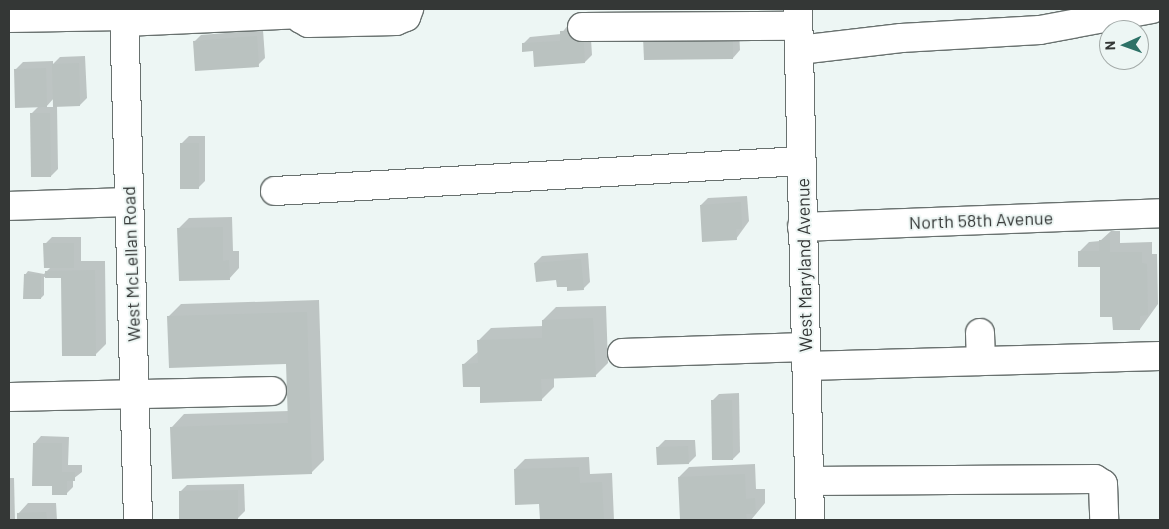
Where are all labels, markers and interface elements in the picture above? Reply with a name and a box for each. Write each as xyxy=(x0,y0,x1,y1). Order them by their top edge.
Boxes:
north arrow xyxy=(1099,20,1149,70)
text: N xyxy=(1101,41,1118,50)
street label: West Maryland Avenue xyxy=(792,178,816,352)
street label: West McLellan Road xyxy=(117,186,145,342)
street label: North 58th Avenue xyxy=(909,207,1053,233)

